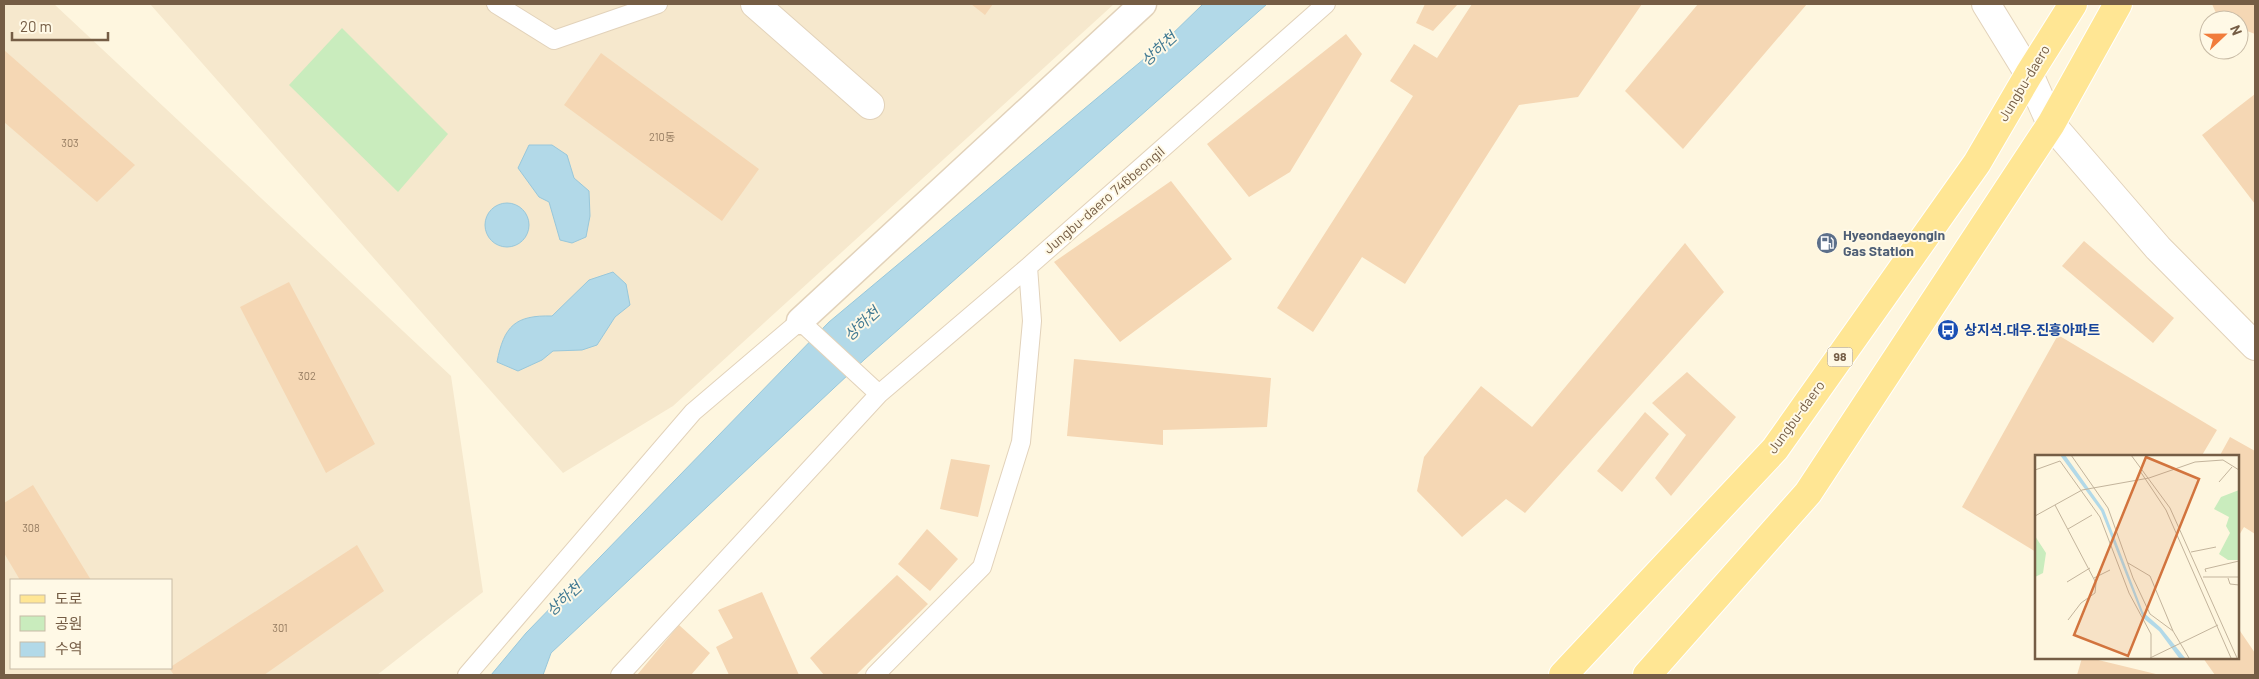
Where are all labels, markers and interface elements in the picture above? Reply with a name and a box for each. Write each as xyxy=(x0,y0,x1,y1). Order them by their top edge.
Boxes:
scale bar xyxy=(12,10,109,42)
north arrow xyxy=(2199,10,2249,60)
text: 20 m xyxy=(20,17,52,35)
text: N xyxy=(2227,22,2246,37)
water label: 상하천 xyxy=(1137,26,1181,69)
street label: Jungbu-daero xyxy=(1994,41,2053,124)
house number: 210동 xyxy=(649,130,675,143)
house number: 303 xyxy=(61,136,79,149)
street label: Jungbu-daero 746beongil xyxy=(1040,142,1168,257)
place label: Hyeondaeyongin Gas Station xyxy=(1843,226,1945,259)
fuel station icon: Hyeondaeyongin Gas Station xyxy=(1815,231,1839,255)
water label: 상하천 xyxy=(840,301,884,344)
bus stop icon: 상지석.대우.진흥아파트 xyxy=(1936,318,1960,342)
place label: 상지석.대우.진흥아파트 xyxy=(1964,321,2100,338)
road number: 98 xyxy=(1828,348,1852,367)
house number: 302 xyxy=(298,369,316,382)
street label: Jungbu-daero xyxy=(1763,377,1828,457)
inset map xyxy=(2035,455,2239,659)
house number: 308 xyxy=(22,521,40,534)
water label: 상하천 xyxy=(542,576,586,619)
legend xyxy=(10,579,172,669)
text: 도로 xyxy=(55,589,83,607)
text: 공원 xyxy=(55,614,83,632)
house number: 301 xyxy=(272,621,288,634)
text: 수역 xyxy=(55,639,83,657)

